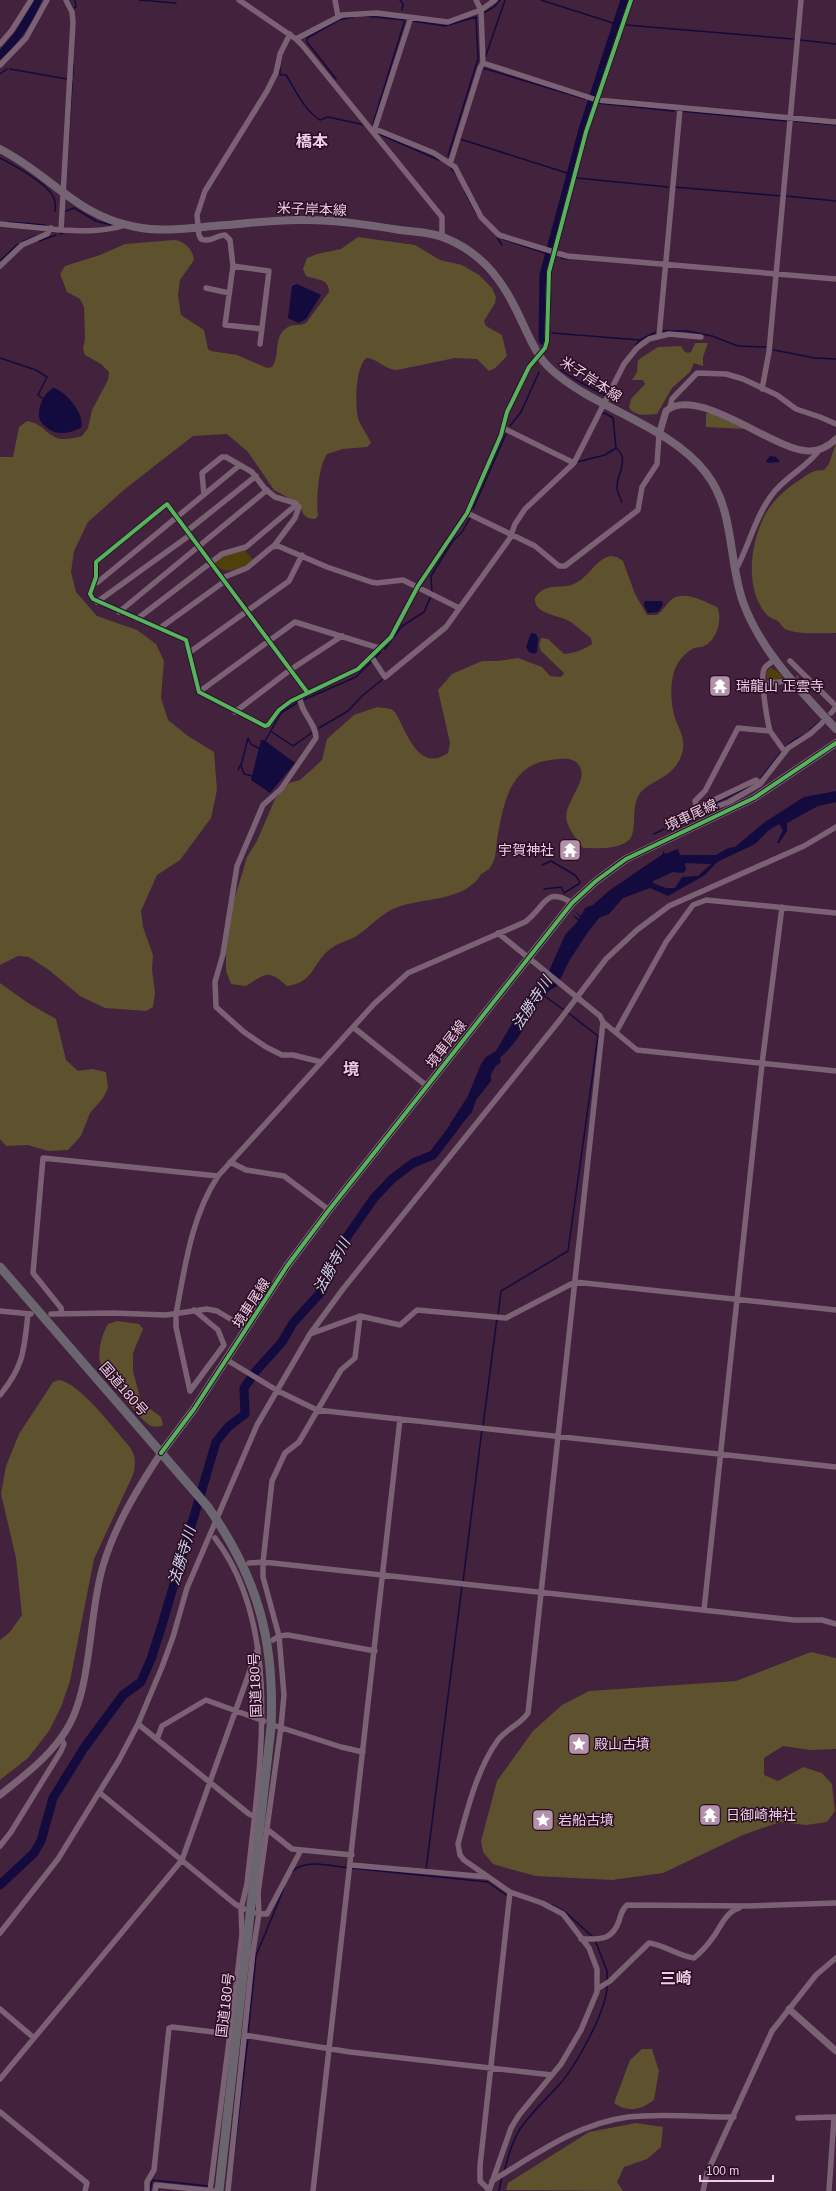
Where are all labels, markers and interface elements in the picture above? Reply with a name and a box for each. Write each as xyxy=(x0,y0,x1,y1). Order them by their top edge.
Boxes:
district label: 橋本 xyxy=(296,133,328,150)
street label: 米子岸本線 xyxy=(277,200,347,218)
street label: 米子岸本線 xyxy=(557,353,625,405)
temple icon: 瑞龍山 正雲寺 xyxy=(707,673,733,699)
place label: 瑞龍山 正雲寺 xyxy=(736,678,824,694)
street label: 境車尾線 xyxy=(662,796,720,834)
temple icon: 宇賀神社 xyxy=(557,837,583,863)
place label: 宇賀神社 xyxy=(498,842,554,858)
water label: 法勝寺川 xyxy=(508,971,556,1033)
street label: 境車尾線 xyxy=(422,1017,470,1071)
district label: 境 xyxy=(343,1061,359,1078)
water label: 法勝寺川 xyxy=(310,1234,354,1296)
street label: 境車尾線 xyxy=(229,1275,273,1331)
street label: 国道180号 xyxy=(97,1359,151,1419)
water label: 法勝寺川 xyxy=(165,1523,199,1587)
street label: 国道180号 xyxy=(246,1652,264,1718)
place icon: 殿山古墳 xyxy=(566,1731,592,1757)
place label: 殿山古墳 xyxy=(594,1736,650,1752)
temple icon: 日御崎神社 xyxy=(697,1802,723,1828)
place icon: 岩船古墳 xyxy=(530,1807,556,1833)
place label: 日御崎神社 xyxy=(726,1807,796,1823)
place label: 岩船古墳 xyxy=(558,1812,614,1828)
district label: 三崎 xyxy=(660,1970,692,1987)
street label: 国道180号 xyxy=(213,1972,237,2038)
scale bar xyxy=(700,2157,773,2183)
text: 100 m xyxy=(706,2164,739,2178)

